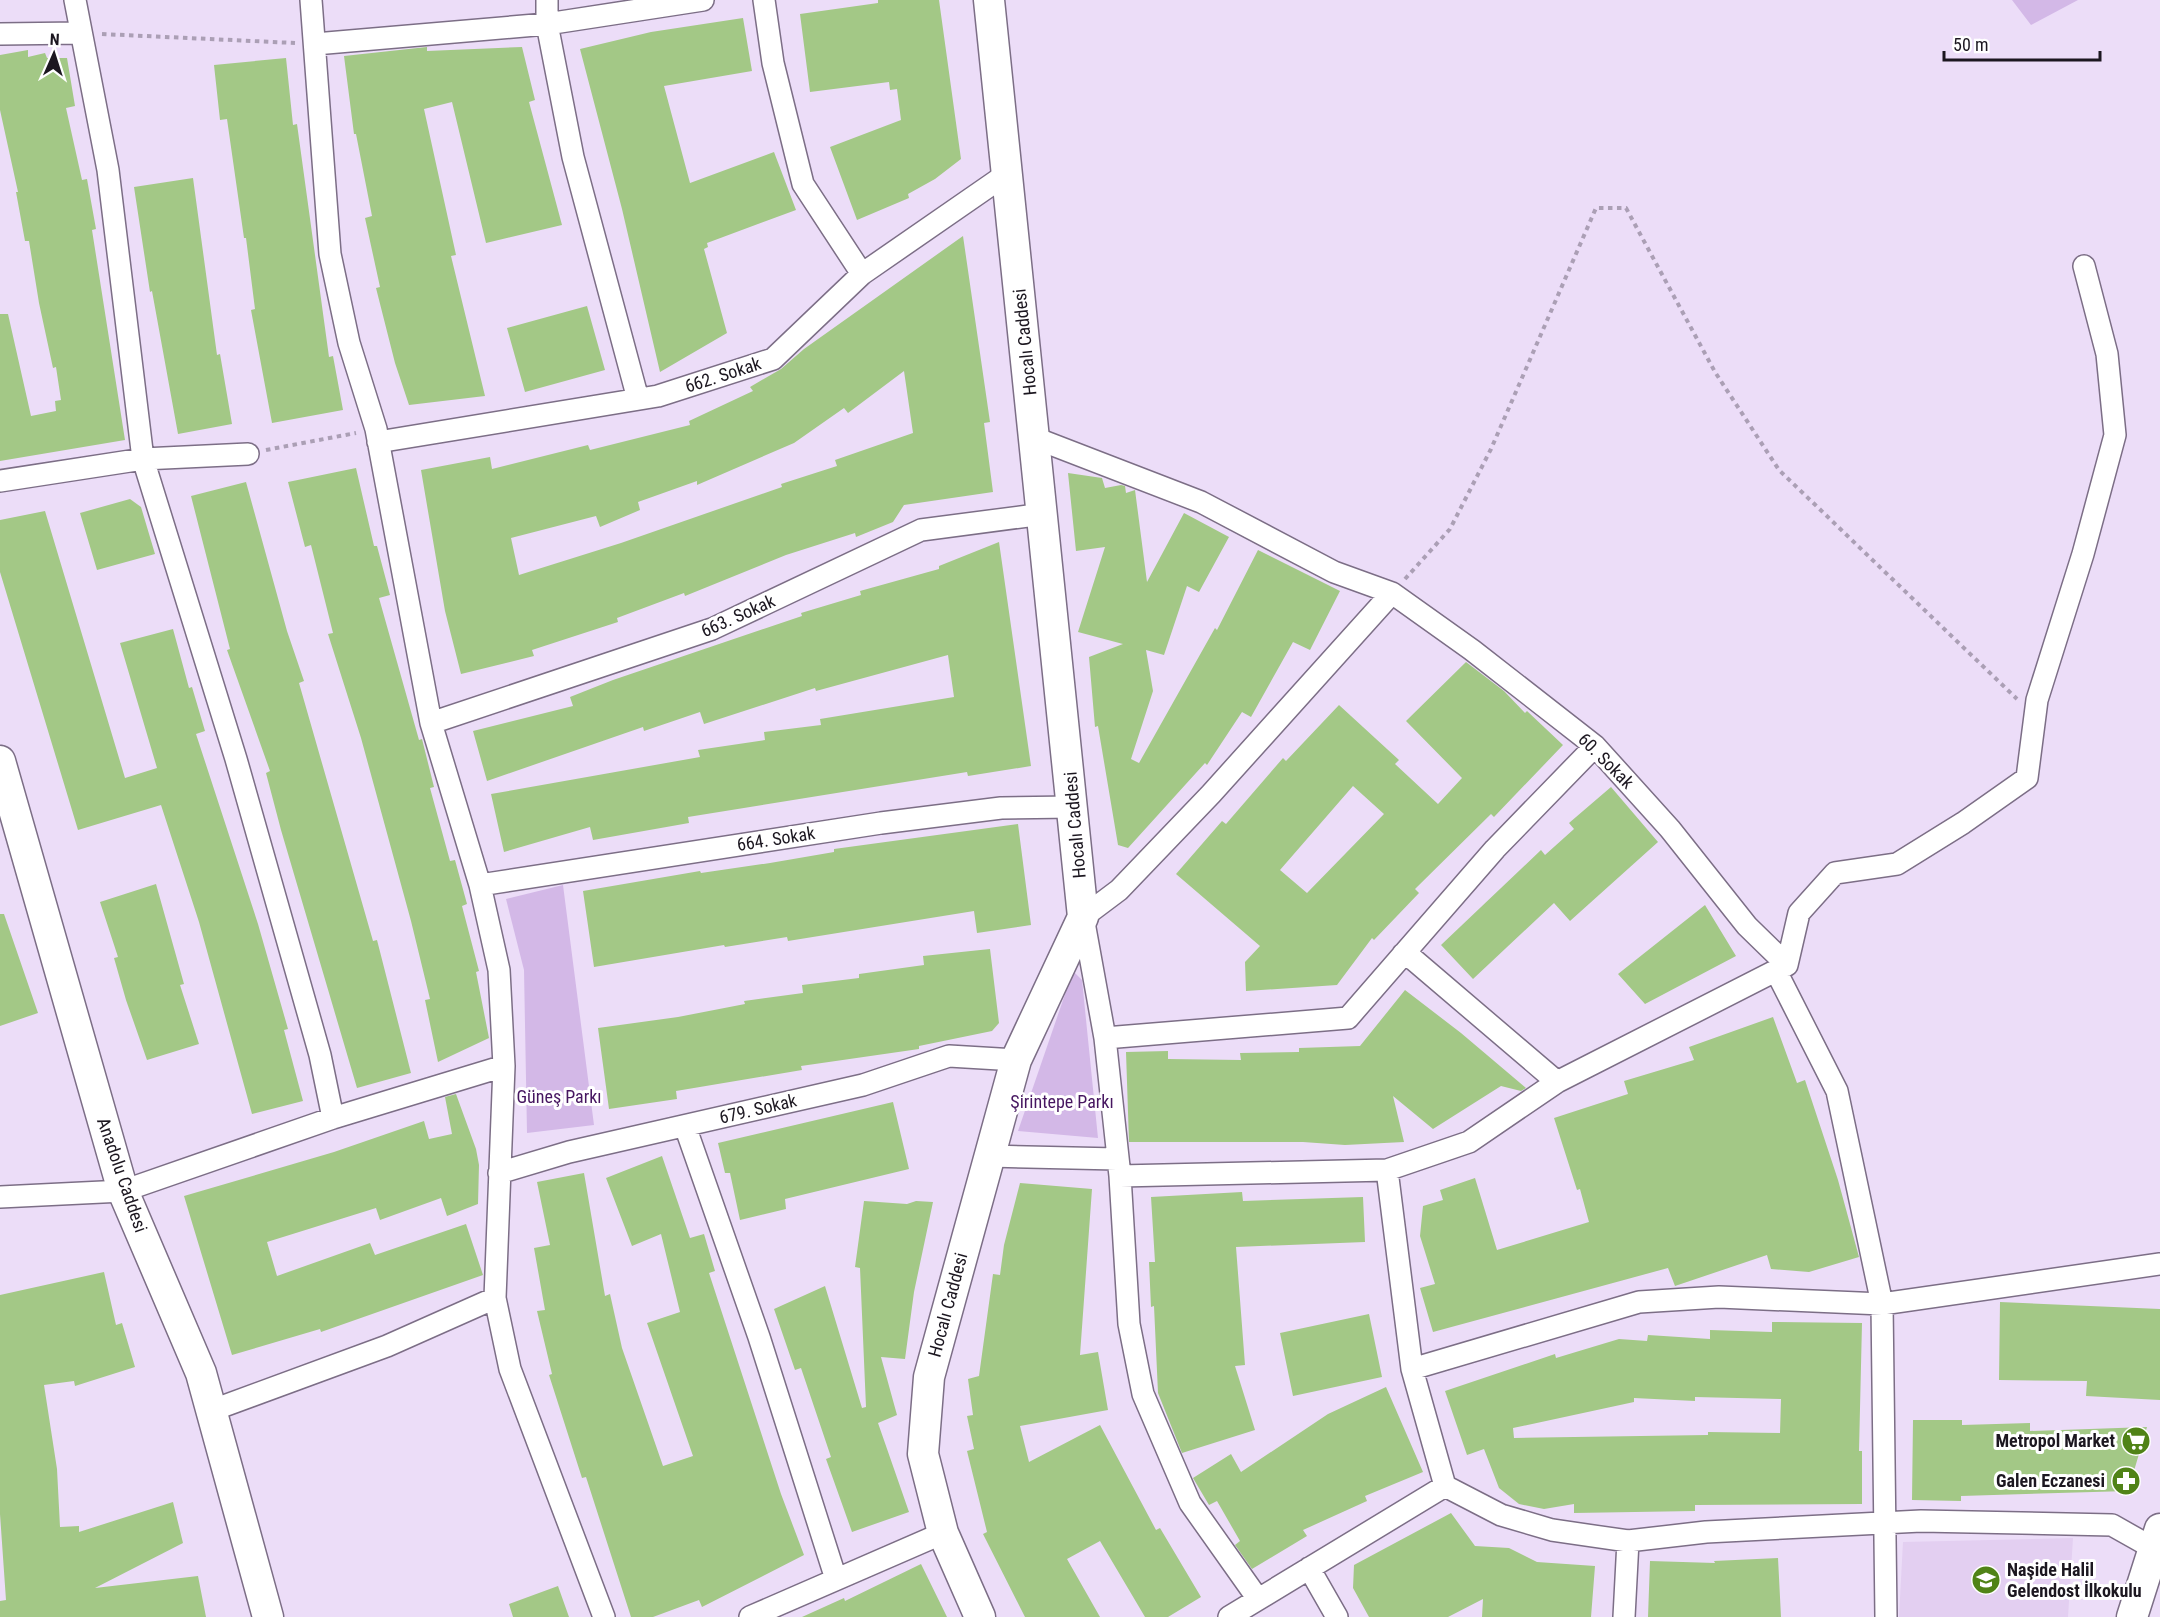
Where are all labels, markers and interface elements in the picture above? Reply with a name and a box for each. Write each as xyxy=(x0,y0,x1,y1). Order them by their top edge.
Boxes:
north arrow xyxy=(24,24,84,84)
scale bar xyxy=(1944,24,2100,62)
text: N xyxy=(49,30,60,49)
text: 50 m xyxy=(1953,34,1988,55)
street label: Hocalı Caddesi xyxy=(1008,288,1041,396)
street label: 662. Sokak xyxy=(682,352,764,397)
street label: 663. Sokak xyxy=(698,590,778,641)
street label: 60. Sokak xyxy=(1574,729,1638,793)
street label: Hocalı Caddesi xyxy=(1059,771,1090,879)
street label: 664. Sokak xyxy=(735,822,816,855)
park label: Güneş Parkı xyxy=(516,1086,602,1107)
street label: 679. Sokak xyxy=(717,1089,799,1128)
park label: Şirintepe Parkı xyxy=(1010,1091,1114,1112)
street label: Anadolu Caddesi xyxy=(93,1115,152,1235)
street label: Hocalı Caddesi xyxy=(924,1250,972,1359)
supermarket icon: Metropol Market xyxy=(2120,1425,2152,1457)
place label: Metropol Market xyxy=(1995,1430,2115,1451)
pharmacy icon: Galen Eczanesi xyxy=(2110,1465,2142,1497)
place label: Galen Eczanesi xyxy=(1996,1470,2105,1491)
place label: Naşide Halil Gelendost İlkokulu xyxy=(2007,1559,2142,1601)
school or university icon: Naşide Halil Gelendost İlkokulu xyxy=(1970,1564,2002,1596)

